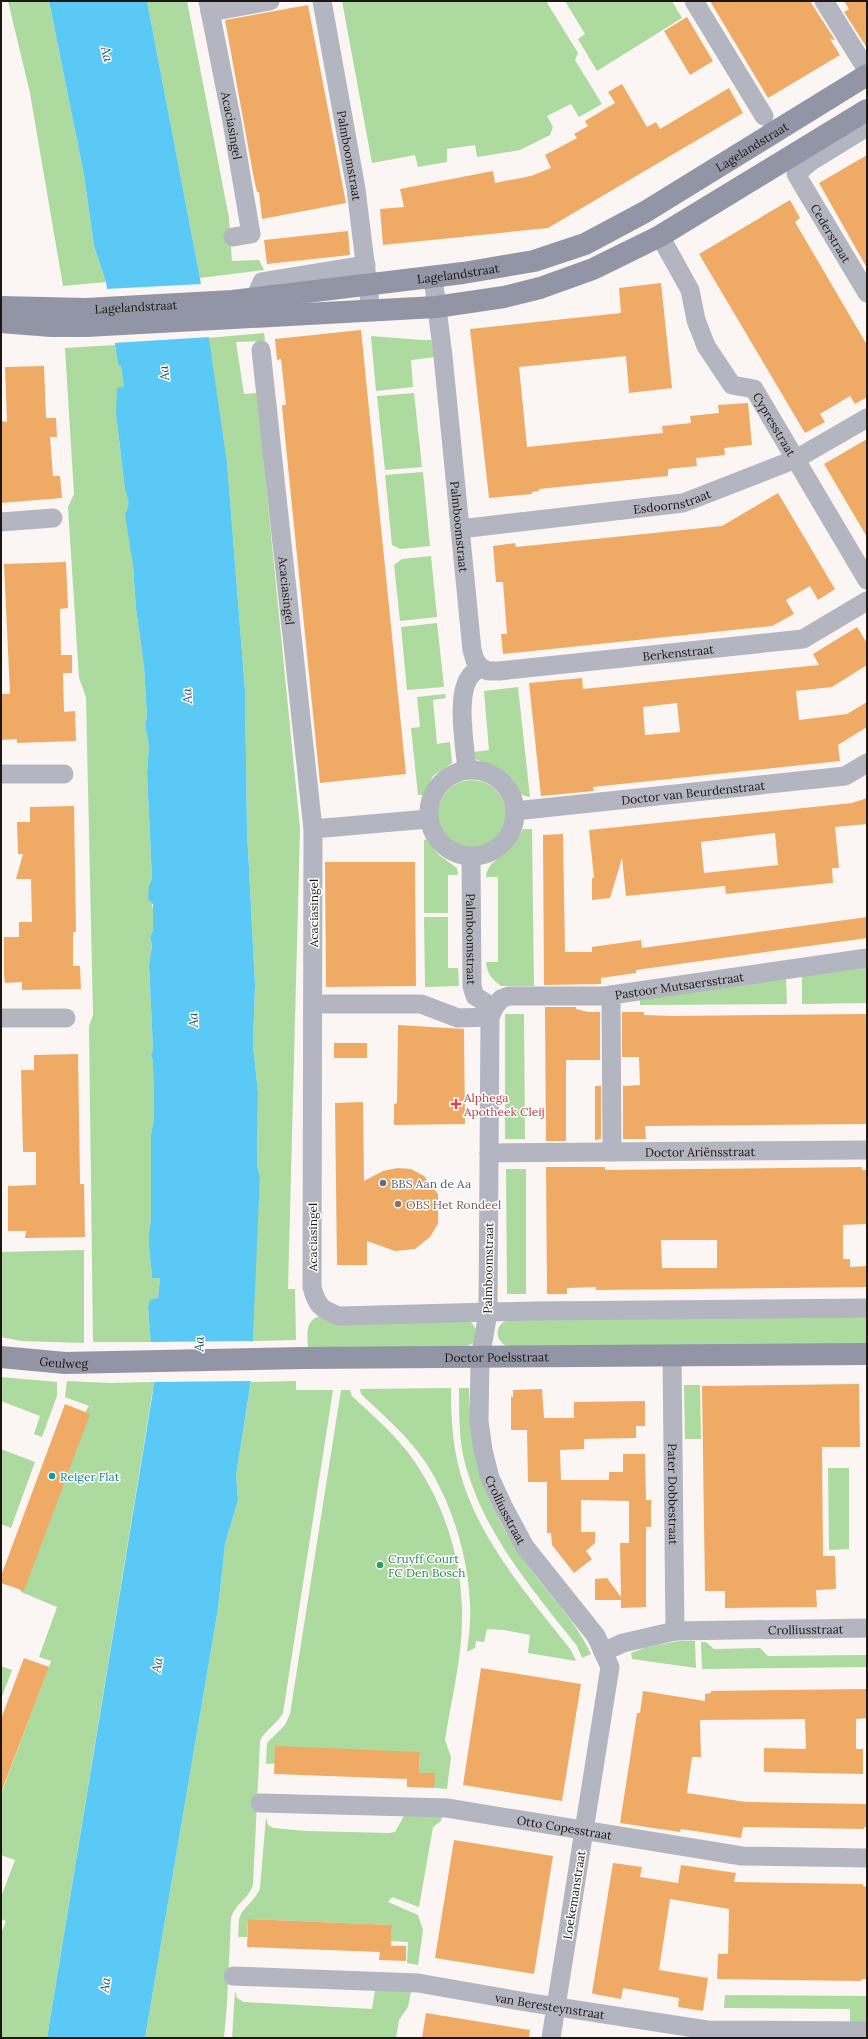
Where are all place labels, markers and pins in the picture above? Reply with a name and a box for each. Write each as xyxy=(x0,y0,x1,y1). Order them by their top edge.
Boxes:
place label: Alphega Apotheek Cleij xyxy=(463,1090,545,1119)
marker: Alphega Apotheek Cleij xyxy=(451,1099,461,1109)
place label: BBS Aan de Aa xyxy=(391,1176,471,1191)
marker: BBS Aan de Aa xyxy=(378,1178,388,1188)
place label: OBS Het Rondeel xyxy=(406,1197,501,1212)
marker: OBS Het Rondeel xyxy=(393,1199,403,1209)
place label: Reiger Flat xyxy=(60,1469,120,1484)
marker: Reiger Flat xyxy=(47,1471,57,1481)
place label: Cruyff Court FC Den Bosch xyxy=(388,1551,466,1580)
marker: Cruyff Court FC Den Bosch xyxy=(375,1560,385,1570)

